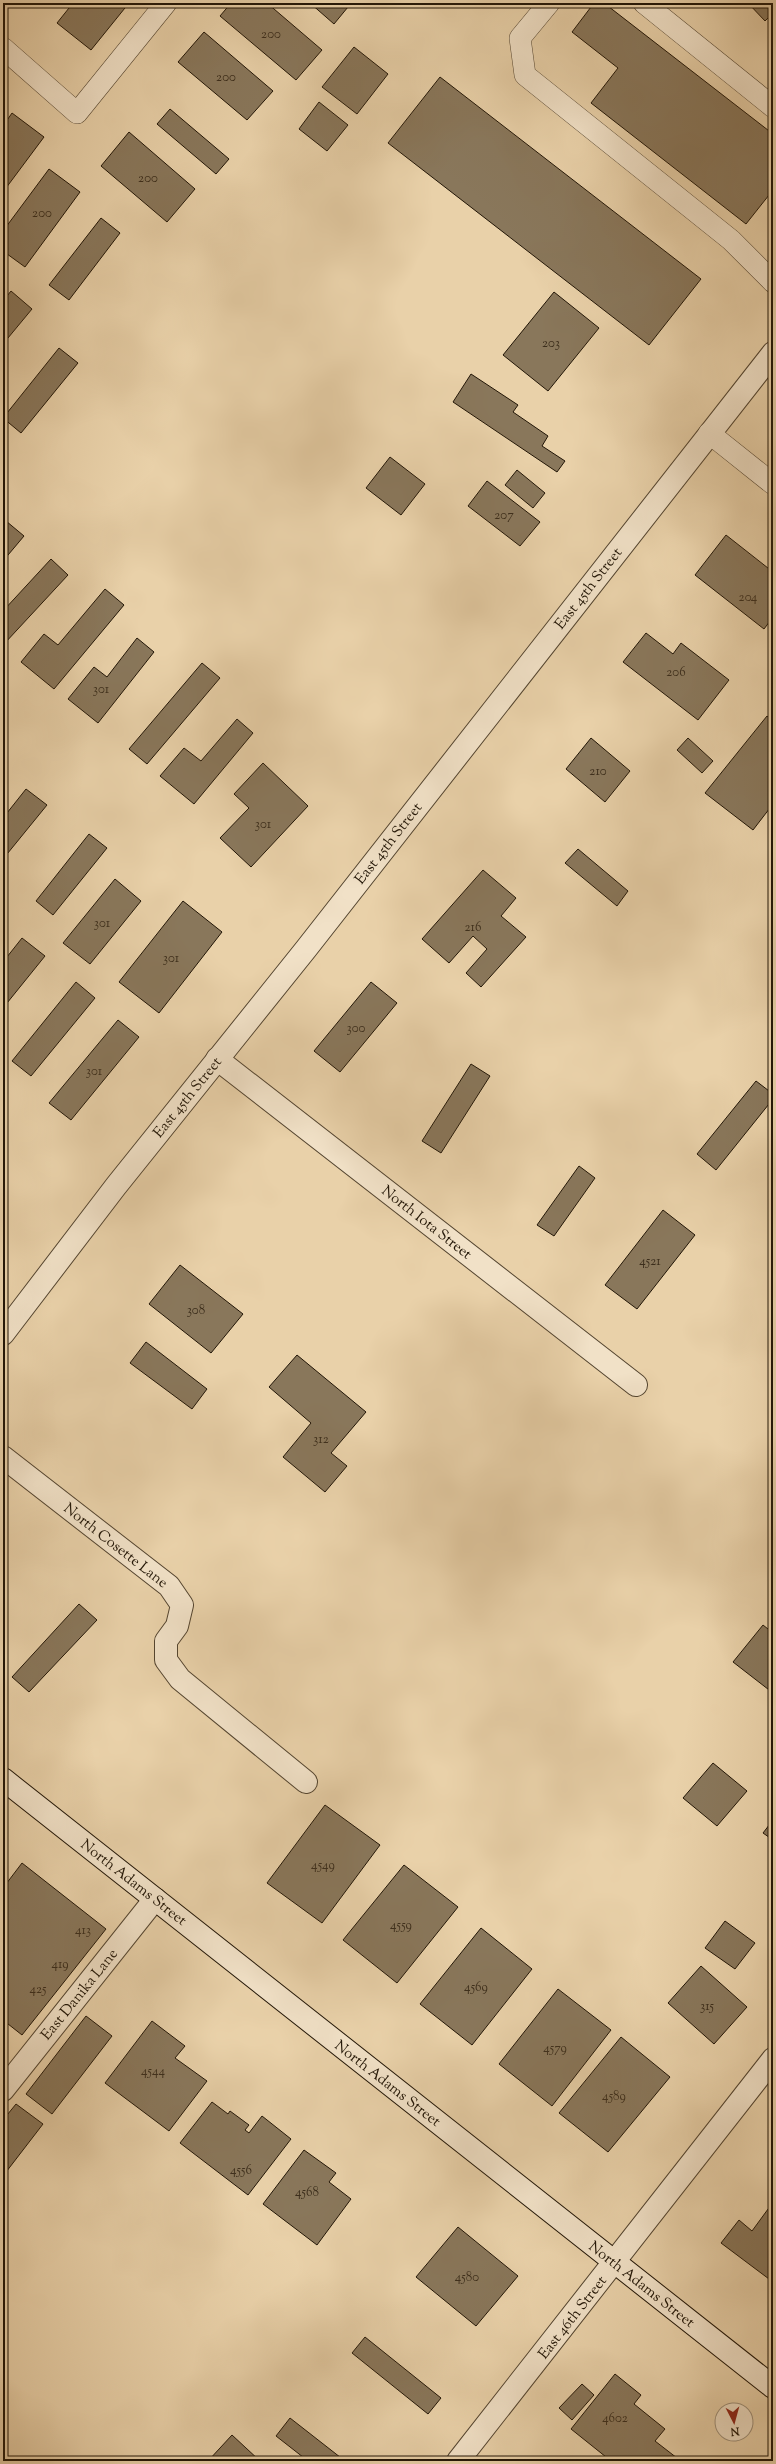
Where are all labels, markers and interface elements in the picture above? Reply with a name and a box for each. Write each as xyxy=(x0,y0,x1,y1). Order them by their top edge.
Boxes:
house number: 200 xyxy=(261,26,281,44)
house number: 200 xyxy=(216,69,236,87)
house number: 200 xyxy=(138,170,158,188)
house number: 200 xyxy=(32,205,52,223)
house number: 203 xyxy=(542,335,560,353)
house number: 207 xyxy=(494,507,514,525)
street label: East 45th Street xyxy=(551,544,628,634)
house number: 204 xyxy=(739,589,758,607)
house number: 206 xyxy=(666,664,686,682)
house number: 301 xyxy=(93,681,110,699)
house number: 210 xyxy=(589,763,607,781)
street label: East 45th Street xyxy=(351,799,428,889)
house number: 301 xyxy=(255,816,272,834)
house number: 301 xyxy=(94,915,111,933)
house number: 216 xyxy=(465,919,481,937)
house number: 301 xyxy=(163,950,180,968)
house number: 300 xyxy=(347,1020,366,1038)
street label: East 45th Street xyxy=(149,1053,227,1143)
house number: 301 xyxy=(86,1063,103,1081)
street label: North Iota Street xyxy=(376,1181,476,1265)
house number: 4521 xyxy=(639,1253,661,1271)
house number: 308 xyxy=(187,1302,205,1320)
house number: 312 xyxy=(313,1431,329,1449)
street label: North Cosette Lane xyxy=(58,1499,172,1594)
street label: North Adams Street xyxy=(75,1835,191,1931)
house number: 4549 xyxy=(311,1857,335,1875)
house number: 4559 xyxy=(390,1917,412,1935)
house number: 413 xyxy=(75,1922,91,1940)
street label: East Danika Lane xyxy=(37,1945,124,2045)
house number: 419 xyxy=(51,1956,69,1974)
house number: 4569 xyxy=(464,1979,488,1997)
house number: 425 xyxy=(29,1981,47,1999)
house number: 315 xyxy=(700,1998,715,2016)
street label: North Adams Street xyxy=(329,2036,445,2132)
house number: 4579 xyxy=(543,2040,567,2058)
house number: 4544 xyxy=(141,2063,165,2081)
house number: 4589 xyxy=(602,2088,626,2106)
house number: 4556 xyxy=(230,2162,252,2180)
house number: 4568 xyxy=(295,2184,319,2202)
street label: North Adams Street xyxy=(583,2237,699,2333)
house number: 4580 xyxy=(455,2269,479,2287)
street label: East 46th Street xyxy=(534,2272,613,2364)
north arrow xyxy=(714,2402,754,2442)
house number: 4602 xyxy=(602,2410,628,2428)
text: N xyxy=(730,2422,741,2439)

